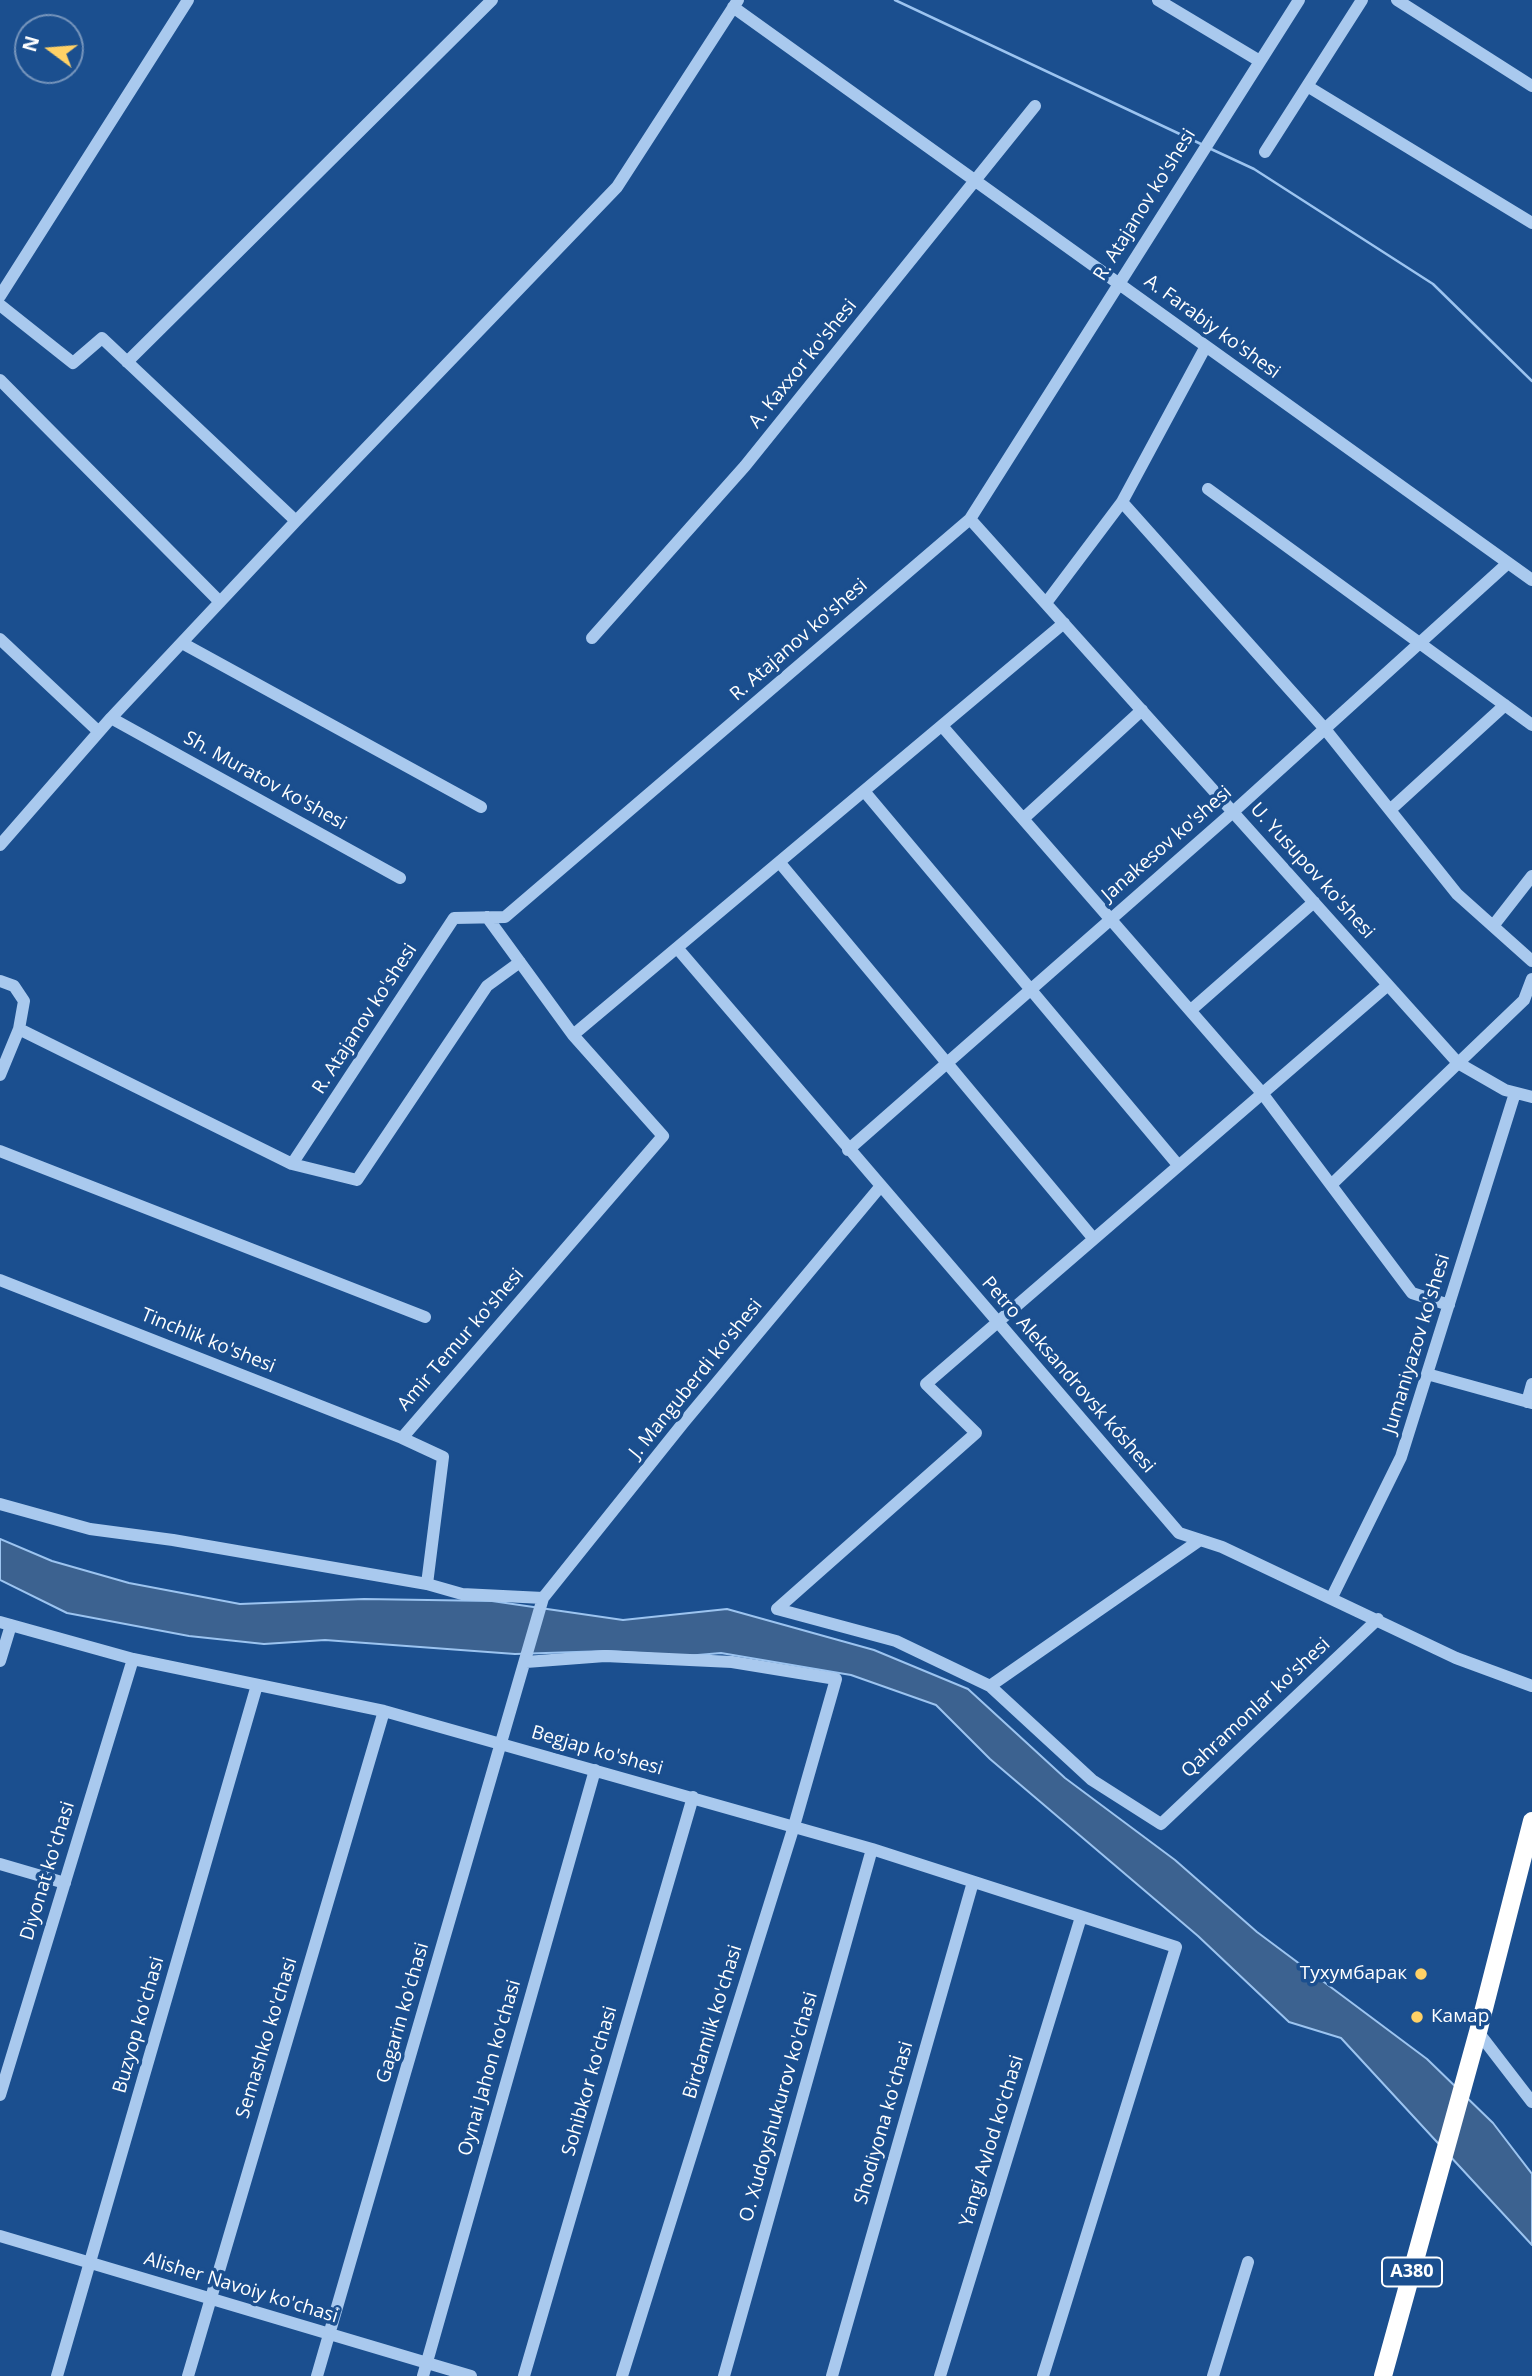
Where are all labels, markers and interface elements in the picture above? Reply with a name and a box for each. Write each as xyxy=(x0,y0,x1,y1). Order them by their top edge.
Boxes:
north arrow xyxy=(14,14,84,84)
text: N xyxy=(16,33,45,55)
street label: R. Atajanov ko'shesi xyxy=(1089,125,1201,285)
street label: A. Farabiy ko'shesi xyxy=(1140,270,1284,384)
street label: A. Kaxxor ko'shesi xyxy=(744,295,862,433)
street label: R. Atajanov ko'shesi xyxy=(726,574,872,706)
street label: Sh. Muratov ko'shesi xyxy=(180,727,350,835)
street label: Janakesov ko'shesi xyxy=(1098,782,1236,906)
street label: U. Yusupov ko'shesi xyxy=(1245,798,1379,944)
street label: R. Atajanov ko'shesi xyxy=(308,940,422,1098)
street label: Jumaniyazov ko'shesi xyxy=(1379,1251,1455,1437)
street label: Amir Temur ko'shesi xyxy=(393,1264,529,1416)
street label: Petro Aleksandrovsk kóshesi xyxy=(977,1272,1159,1478)
street label: J. Manguberdi ko'shesi xyxy=(625,1295,767,1463)
street label: Tinchlik ko'shesi xyxy=(137,1304,279,1378)
street label: Qahramonlar ko'shesi xyxy=(1177,1633,1335,1783)
street label: Begjap ko'shesi xyxy=(529,1721,665,1781)
street label: Diyonat ko'chasi xyxy=(16,1799,80,1943)
street label: Gagarin ko'chasi xyxy=(372,1940,434,2086)
street label: Birdamlik ko'chasi xyxy=(679,1942,747,2102)
street label: Buzyop ko'chasi xyxy=(109,1954,169,2096)
street label: Semashko ko'chasi xyxy=(232,1955,302,2121)
place label: Тухумбарак xyxy=(1300,1963,1407,1985)
marker: Тухумбарак xyxy=(1413,1966,1429,1982)
street label: Oynai Jahon ko'chasi xyxy=(454,1977,526,2159)
street label: O. Xudoyshukurov ko'chasi xyxy=(735,1989,823,2225)
street label: Sohibkor ko'chasi xyxy=(558,2003,622,2159)
place label: Камар xyxy=(1431,2006,1489,2028)
marker: Камар xyxy=(1409,2009,1425,2025)
street label: Shodiyona ko'chasi xyxy=(850,2039,918,2207)
street label: Yangi Avlod ko'chasi xyxy=(955,2053,1029,2229)
street label: Alisher Navoiy ko'chasi xyxy=(141,2248,341,2328)
road number: A380 xyxy=(1382,2258,1442,2286)

